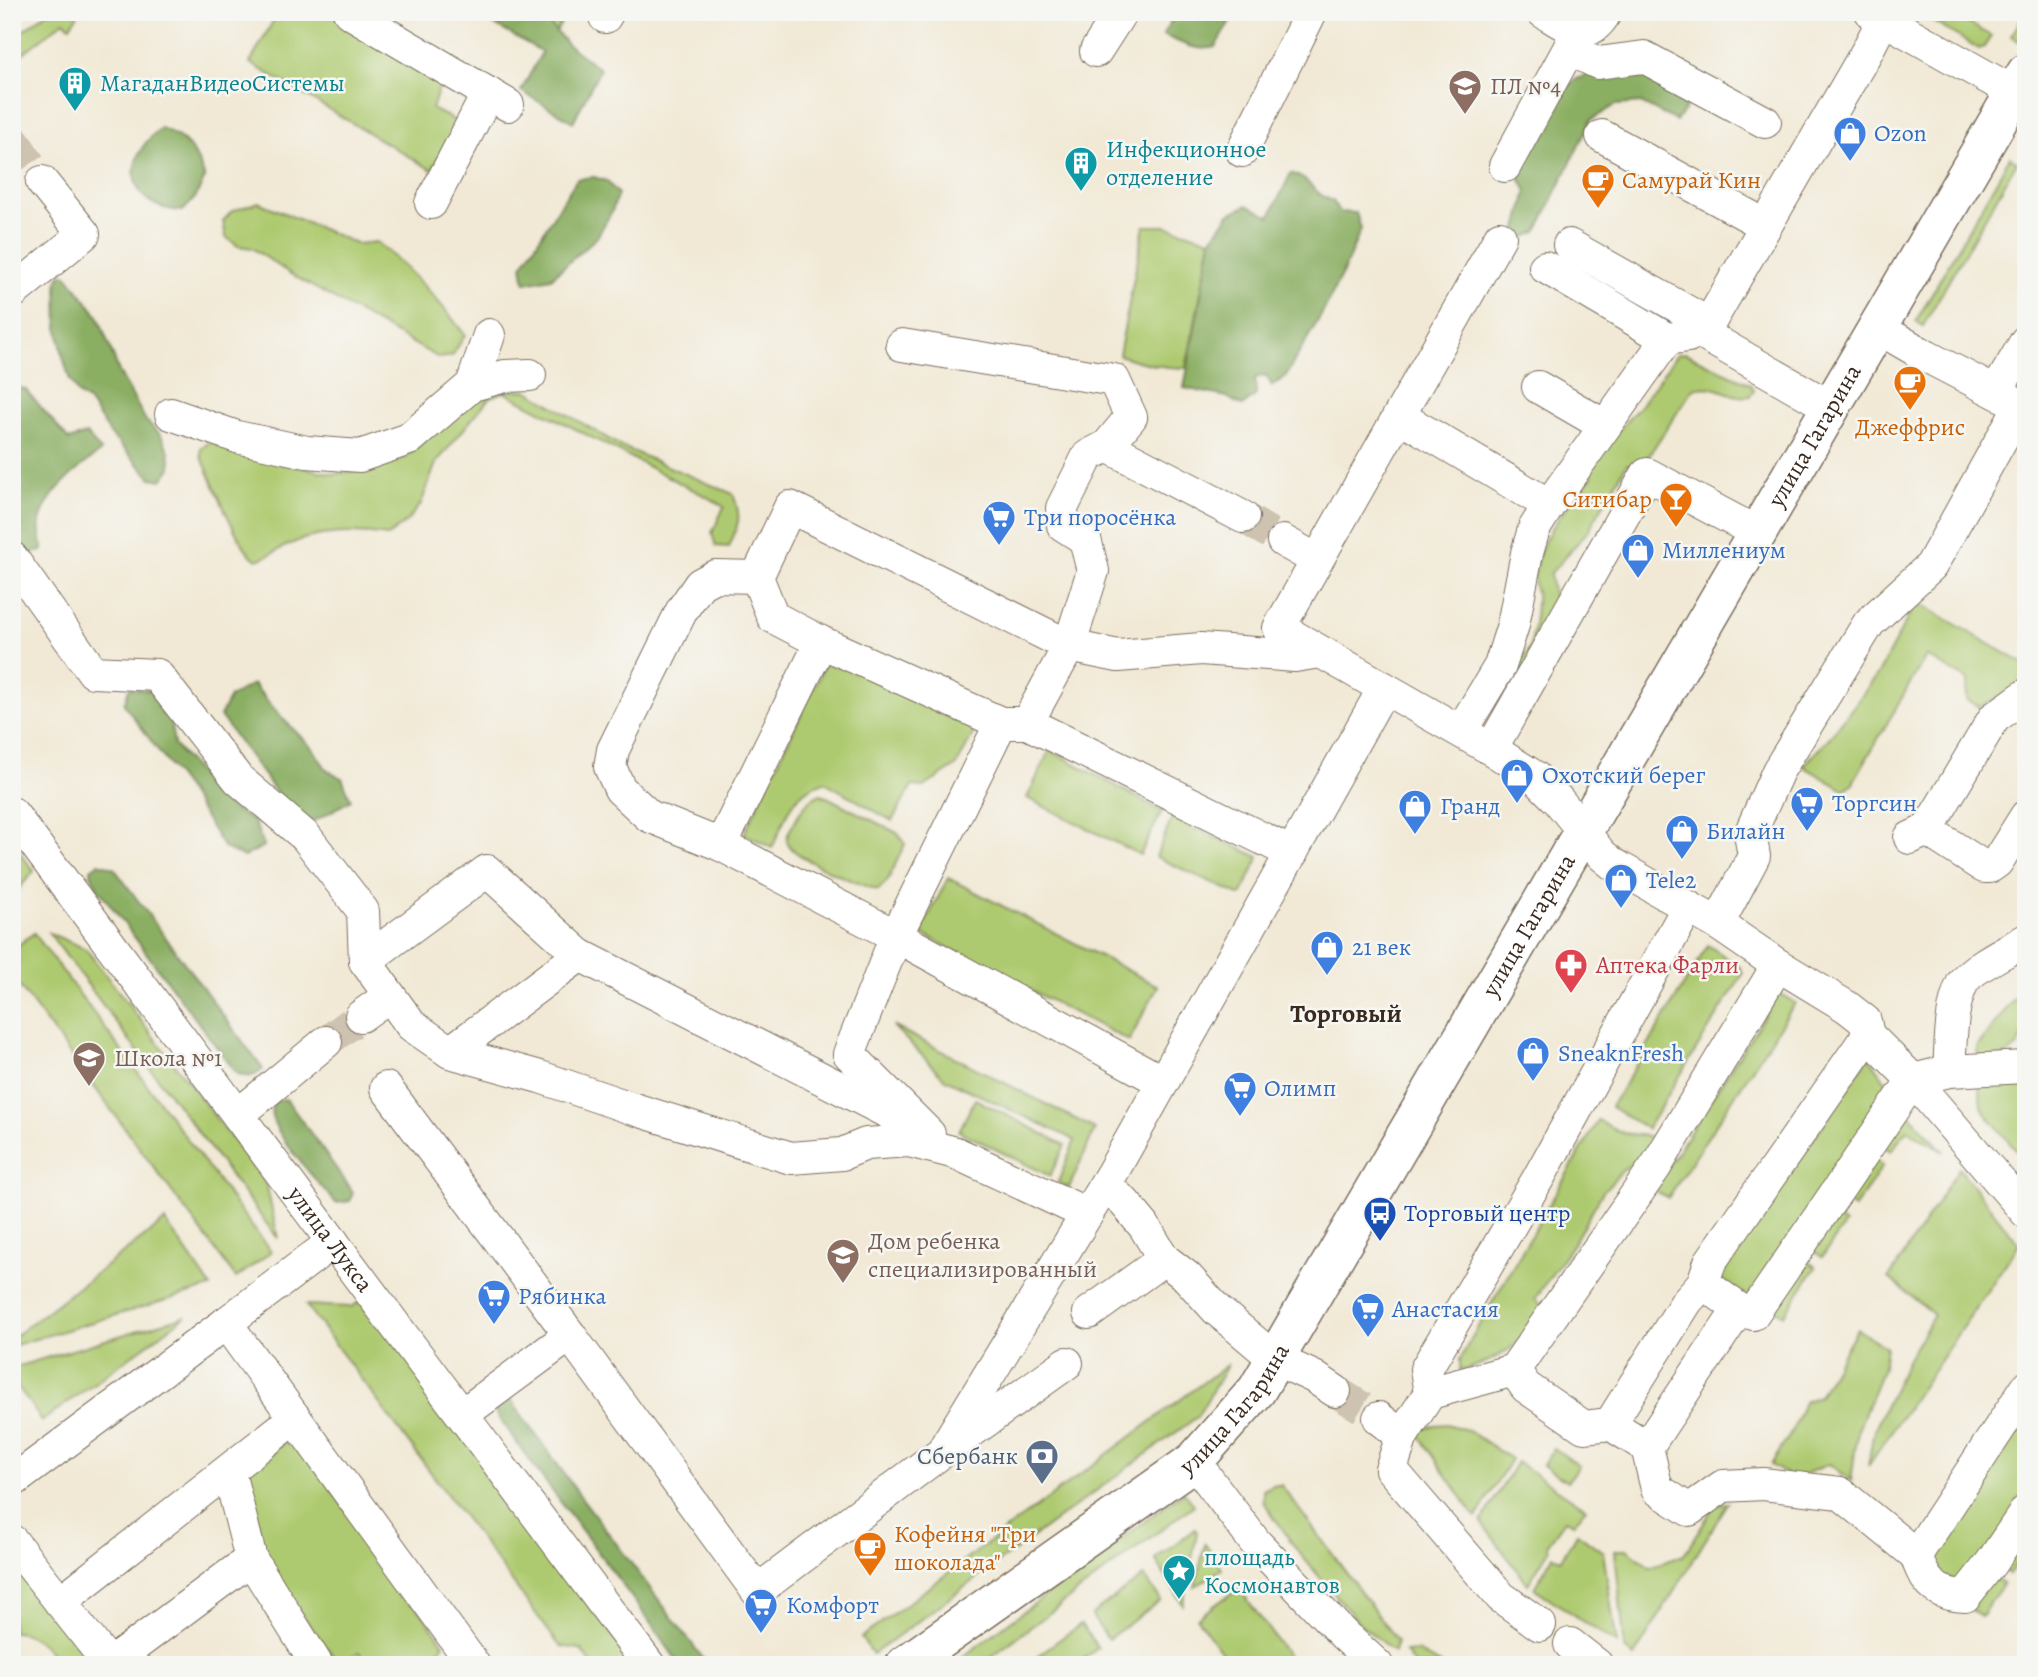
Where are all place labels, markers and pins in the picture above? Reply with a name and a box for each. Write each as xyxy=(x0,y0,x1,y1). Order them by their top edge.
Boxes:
building icon: МагаданВидеоСистемы xyxy=(56,64,94,113)
place label: МагаданВидеоСистемы xyxy=(100,67,345,99)
school or university icon: ПЛ №4 xyxy=(1446,67,1484,116)
place label: ПЛ №4 xyxy=(1490,70,1561,102)
shop icon: Ozon xyxy=(1831,114,1869,163)
place label: Ozon xyxy=(1874,117,1927,149)
place label: Инфекционное отделение xyxy=(1106,133,1266,193)
building icon: Инфекционное отделение xyxy=(1062,144,1100,193)
cafe icon: Самурай Кин xyxy=(1579,161,1617,210)
place label: Самурай Кин xyxy=(1622,164,1761,196)
cafe icon: Джеффрис xyxy=(1891,363,1929,412)
place label: Джеффрис xyxy=(1855,411,1965,443)
bar icon: Ситибар xyxy=(1657,480,1695,529)
place label: Ситибар xyxy=(1562,483,1652,515)
supermarket icon: Три поросёнка xyxy=(980,498,1018,547)
place label: Три поросёнка xyxy=(1024,501,1176,533)
shop icon: Миллениум xyxy=(1619,531,1657,580)
place label: Миллениум xyxy=(1662,534,1786,566)
shop icon: Охотский берег xyxy=(1498,756,1536,805)
place label: Охотский берег xyxy=(1542,759,1706,791)
supermarket icon: Торгсин xyxy=(1788,784,1826,833)
shop icon: Гранд xyxy=(1396,787,1434,836)
place label: Торгсин xyxy=(1832,787,1917,819)
place label: Гранд xyxy=(1440,790,1500,822)
shop icon: Билайн xyxy=(1663,812,1701,861)
place label: Билайн xyxy=(1706,815,1785,847)
shop icon: Tele2 xyxy=(1602,861,1640,910)
place label: Tele2 xyxy=(1646,864,1696,896)
shop icon: 21 век xyxy=(1308,928,1346,977)
place label: 21 век xyxy=(1352,931,1411,963)
pharmacy icon: Аптека Фарли xyxy=(1552,946,1590,995)
place label: Аптека Фарли xyxy=(1595,949,1739,981)
shop icon: SneaknFresh xyxy=(1514,1034,1552,1083)
place label: SneaknFresh xyxy=(1558,1037,1684,1069)
school or university icon: Школа №1 xyxy=(70,1039,108,1088)
place label: Школа №1 xyxy=(114,1042,222,1074)
supermarket icon: Олимп xyxy=(1221,1069,1259,1118)
place label: Олимп xyxy=(1264,1072,1336,1104)
bus stop icon: Торговый центр xyxy=(1361,1194,1399,1243)
place label: Торговый центр xyxy=(1404,1197,1570,1229)
place label: Дом ребенка специализированный xyxy=(868,1225,1097,1285)
school or university icon: Дом ребенка специализированный xyxy=(824,1236,862,1285)
supermarket icon: Рябинка xyxy=(475,1277,513,1326)
place label: Рябинка xyxy=(518,1280,607,1312)
supermarket icon: Анастасия xyxy=(1349,1290,1387,1339)
place label: Анастасия xyxy=(1391,1293,1499,1325)
bank icon: Сбербанк xyxy=(1023,1437,1061,1486)
place label: Сбербанк xyxy=(917,1440,1018,1472)
place label: Кофейня "Три шоколада" xyxy=(894,1518,1036,1578)
cafe icon: Кофейня "Три шоколада" xyxy=(851,1529,889,1578)
place label: площадь Космонавтов xyxy=(1204,1541,1340,1601)
place icon: площадь Космонавтов xyxy=(1160,1552,1198,1601)
supermarket icon: Комфорт xyxy=(742,1586,780,1635)
place label: Комфорт xyxy=(786,1589,879,1621)

